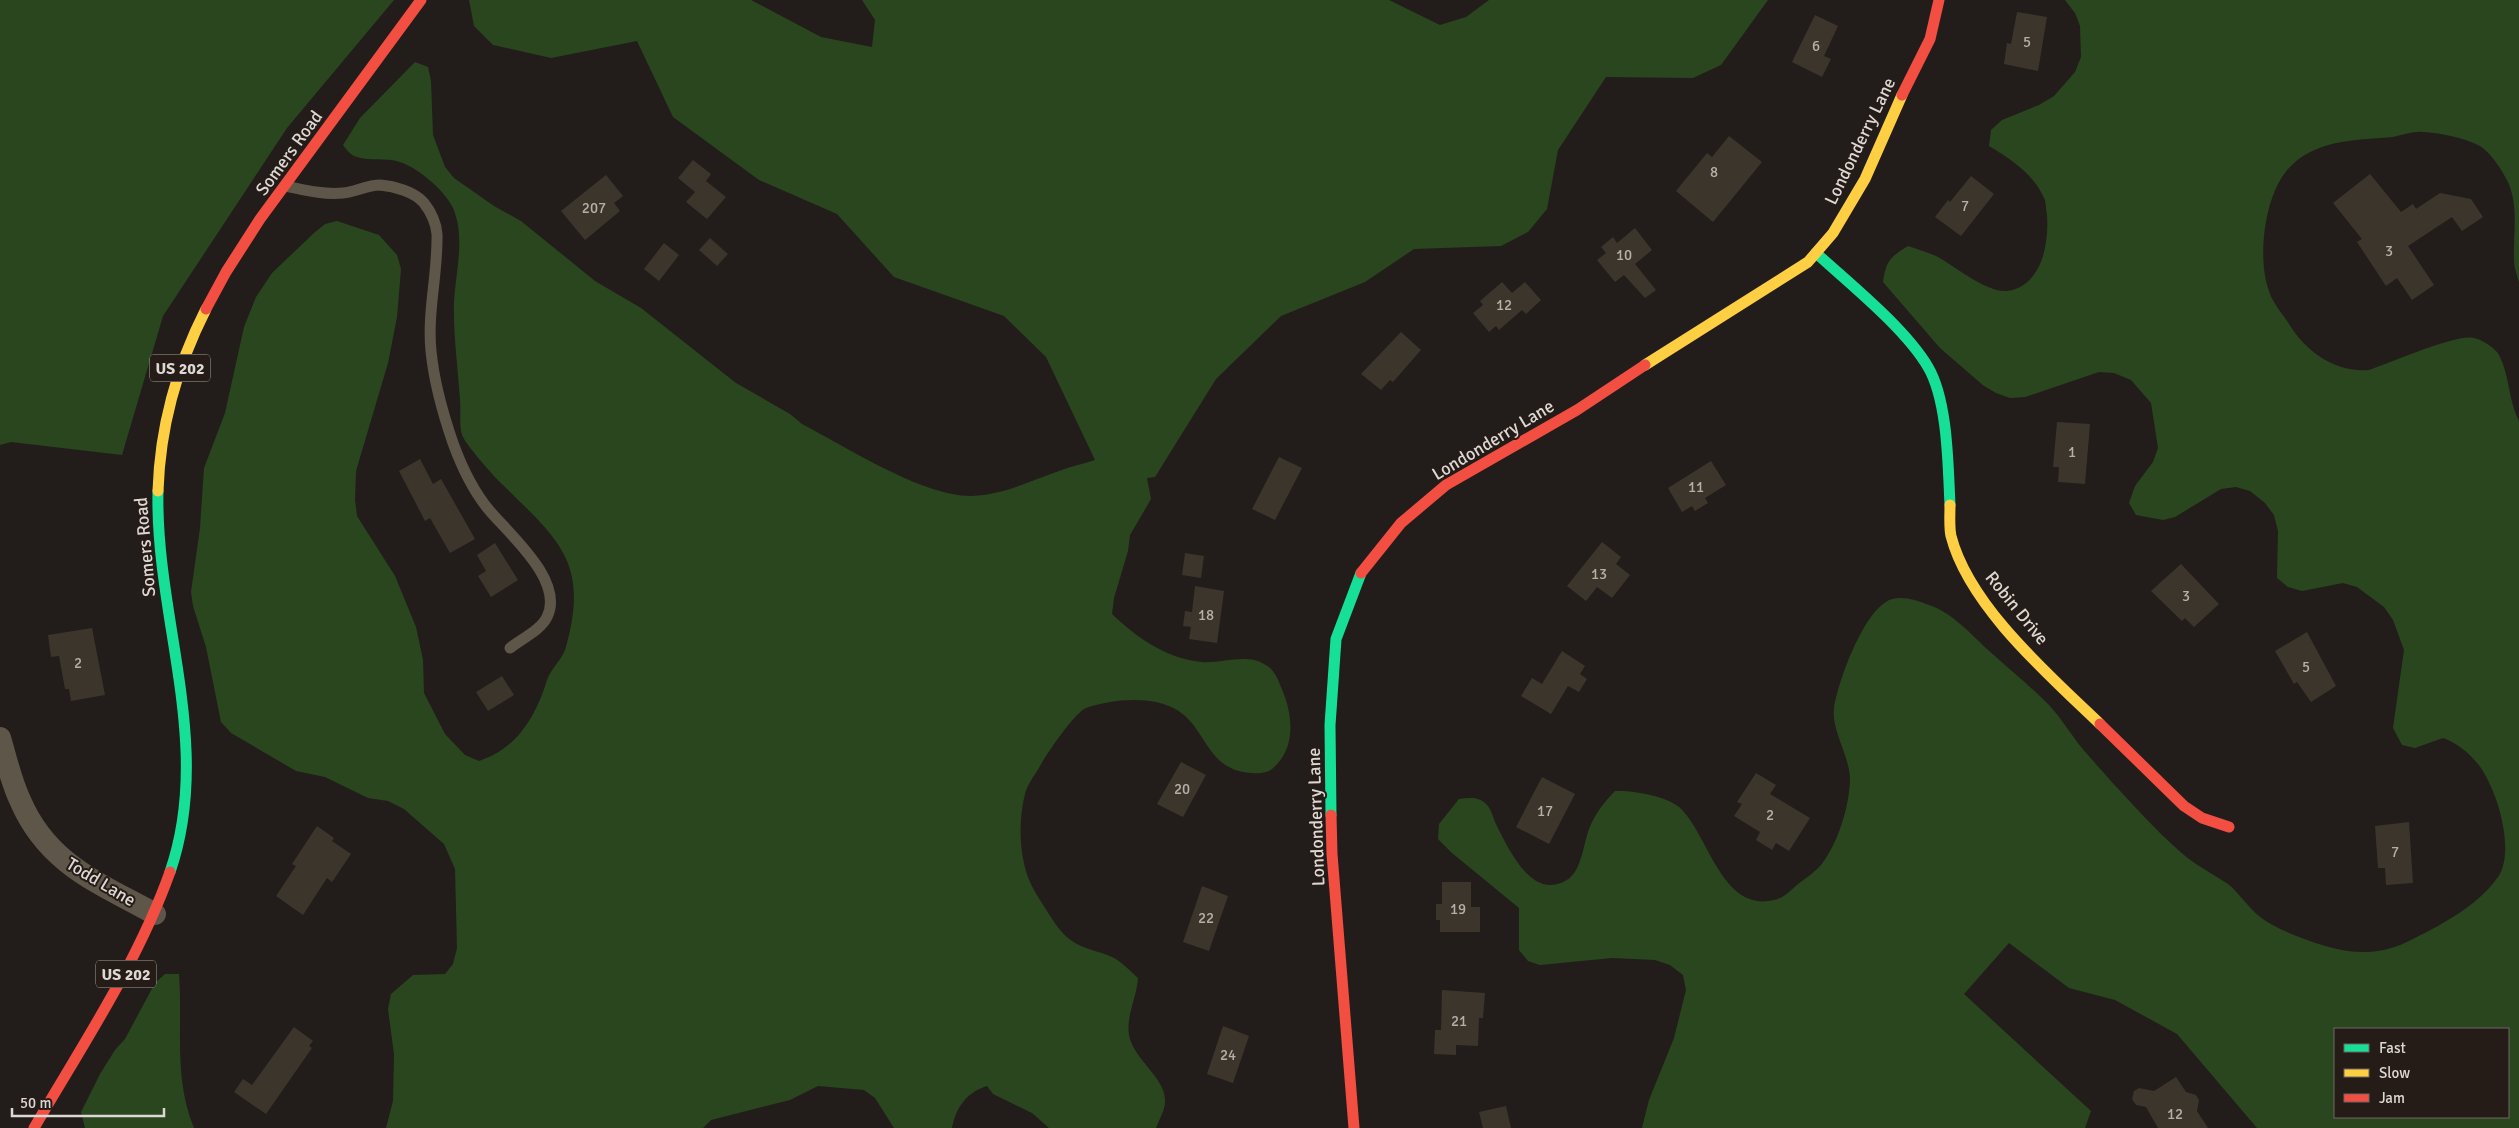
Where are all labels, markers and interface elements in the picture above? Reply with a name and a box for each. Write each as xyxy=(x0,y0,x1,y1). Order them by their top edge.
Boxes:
house number: 5 xyxy=(2023,33,2031,51)
house number: 6 xyxy=(1812,37,1820,55)
street label: Londonderry Lane xyxy=(1820,74,1900,208)
street label: Somers Road xyxy=(251,106,327,200)
house number: 8 xyxy=(1710,163,1718,181)
house number: 7 xyxy=(1961,197,1969,215)
house number: 207 xyxy=(582,199,606,217)
house number: 3 xyxy=(2385,242,2393,260)
house number: 10 xyxy=(1616,246,1632,264)
house number: 12 xyxy=(1496,296,1512,314)
road number: US 202 xyxy=(150,354,210,382)
street label: Londonderry Lane xyxy=(1428,395,1558,485)
house number: 1 xyxy=(2068,443,2076,461)
house number: 11 xyxy=(1688,478,1704,496)
street label: Somers Road xyxy=(130,496,160,598)
house number: 13 xyxy=(1591,565,1607,583)
street label: Robin Drive xyxy=(1981,567,2053,649)
house number: 3 xyxy=(2182,587,2190,605)
house number: 18 xyxy=(1198,606,1214,624)
house number: 2 xyxy=(74,654,82,672)
house number: 5 xyxy=(2302,658,2310,676)
street label: Londonderry Lane xyxy=(1303,747,1329,887)
house number: 20 xyxy=(1174,780,1190,798)
house number: 17 xyxy=(1537,802,1553,820)
house number: 2 xyxy=(1766,806,1774,824)
house number: 7 xyxy=(2391,843,2399,861)
street label: Todd Lane xyxy=(62,853,140,911)
house number: 19 xyxy=(1450,900,1466,918)
house number: 22 xyxy=(1198,909,1214,927)
road number: US 202 xyxy=(96,961,156,988)
house number: 21 xyxy=(1451,1012,1467,1030)
legend xyxy=(2334,1028,2509,1118)
text: Fast xyxy=(2379,1039,2406,1057)
house number: 24 xyxy=(1220,1046,1236,1064)
text: Slow xyxy=(2379,1064,2410,1082)
scale bar xyxy=(12,1086,165,1118)
text: Jam xyxy=(2379,1089,2405,1107)
text: 50 m xyxy=(20,1094,51,1112)
house number: 12 xyxy=(2167,1105,2183,1123)

